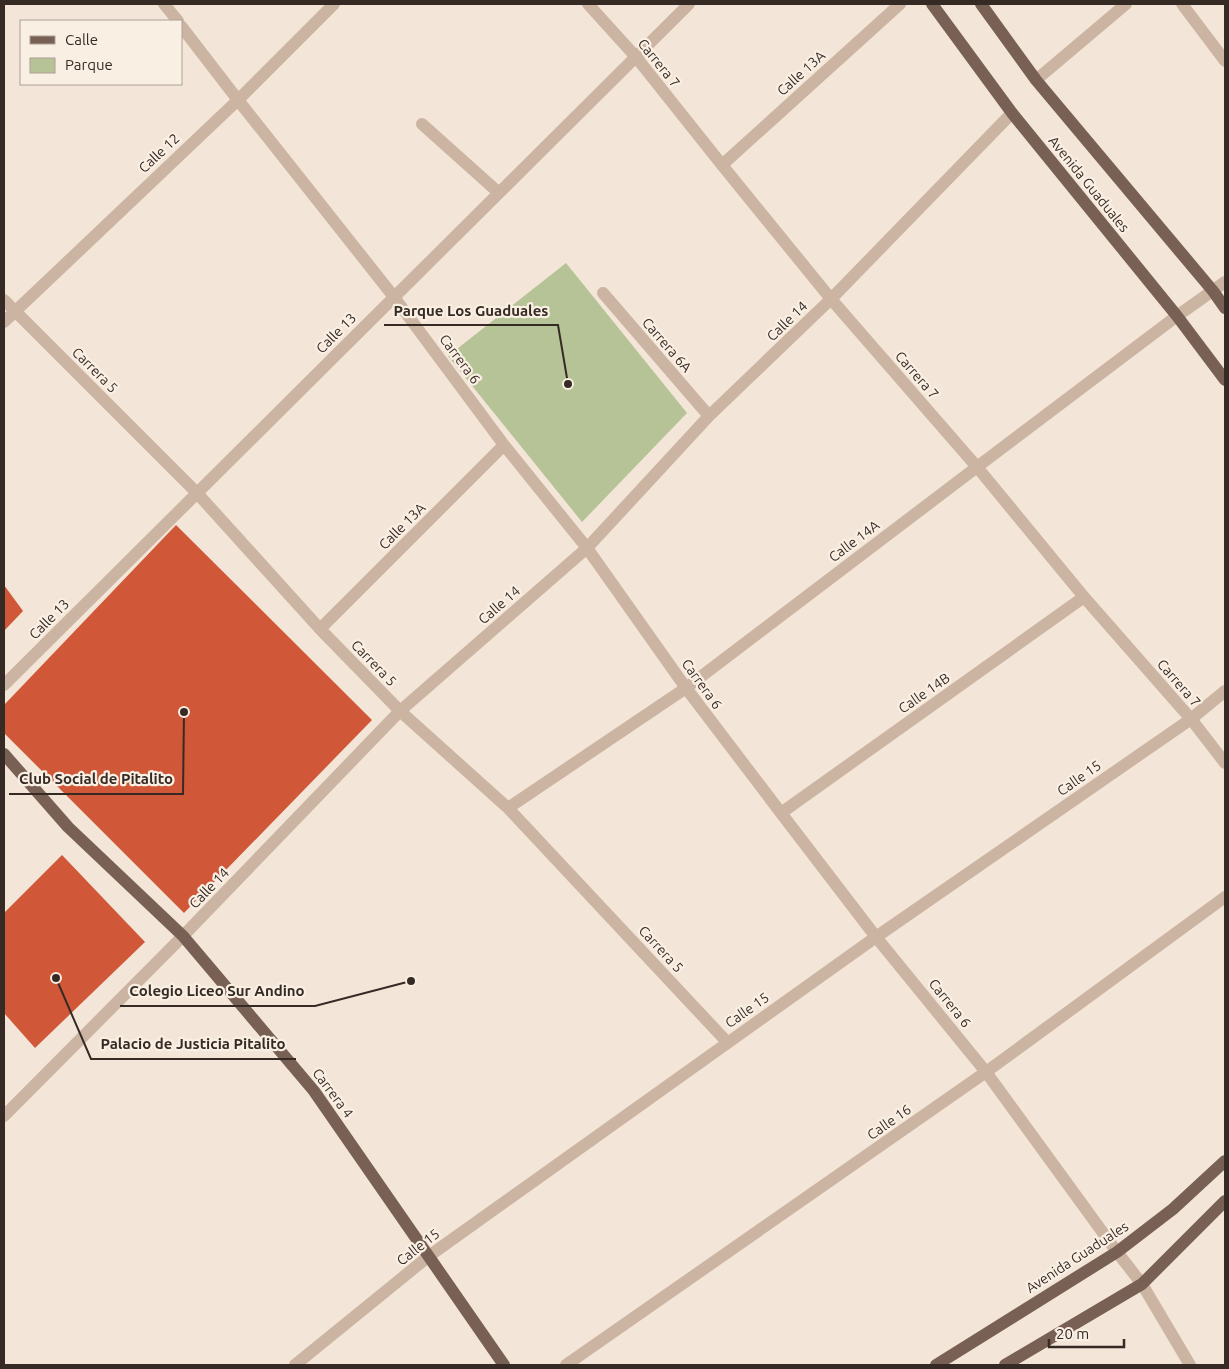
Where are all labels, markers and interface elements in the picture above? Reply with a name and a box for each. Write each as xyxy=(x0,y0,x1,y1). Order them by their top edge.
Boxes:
legend xyxy=(20,20,182,85)
text: Calle xyxy=(65,31,98,48)
street label: Carrera 7 xyxy=(635,36,683,90)
street label: Calle 13A xyxy=(774,47,828,99)
text: Parque xyxy=(65,56,113,73)
street label: Calle 12 xyxy=(135,130,183,176)
street label: Avenida Guaduales xyxy=(1045,133,1133,235)
callout: Parque Los Guaduales xyxy=(384,295,558,325)
street label: Calle 14 xyxy=(764,298,811,344)
text: Parque Los Guaduales xyxy=(394,302,548,319)
street label: Calle 13 xyxy=(313,310,359,356)
street label: Carrera 6A xyxy=(639,315,695,375)
street label: Carrera 6 xyxy=(436,331,484,387)
street label: Carrera 5 xyxy=(69,344,121,396)
street label: Carrera 7 xyxy=(892,348,942,402)
street label: Calle 13A xyxy=(375,499,429,553)
street label: Calle 14A xyxy=(826,517,882,565)
street label: Calle 14 xyxy=(475,583,523,627)
street label: Calle 13 xyxy=(26,596,72,642)
street label: Carrera 5 xyxy=(348,637,400,689)
street label: Carrera 6 xyxy=(679,656,725,712)
street label: Carrera 7 xyxy=(1154,656,1204,710)
street label: Calle 14B xyxy=(895,670,953,716)
street label: Calle 15 xyxy=(1054,757,1104,799)
callout: Club Social de Pitalito xyxy=(9,764,183,794)
text: Club Social de Pitalito xyxy=(19,770,173,787)
street label: Calle 14 xyxy=(186,864,232,911)
street label: Carrera 5 xyxy=(635,922,687,976)
callout: Colegio Liceo Sur Andino xyxy=(120,976,315,1006)
street label: Carrera 6 xyxy=(926,976,974,1031)
text: Colegio Liceo Sur Andino xyxy=(129,982,305,999)
street label: Calle 15 xyxy=(722,989,772,1031)
callout: Palacio de Justicia Pitalito xyxy=(91,1029,296,1059)
text: Palacio de Justicia Pitalito xyxy=(100,1035,286,1052)
street label: Carrera 4 xyxy=(309,1065,357,1121)
street label: Calle 16 xyxy=(864,1101,914,1143)
street label: Avenida Guaduales xyxy=(1023,1218,1131,1296)
street label: Calle 15 xyxy=(393,1225,443,1269)
scale bar xyxy=(1049,1316,1124,1348)
text: 20 m xyxy=(1056,1325,1089,1342)

